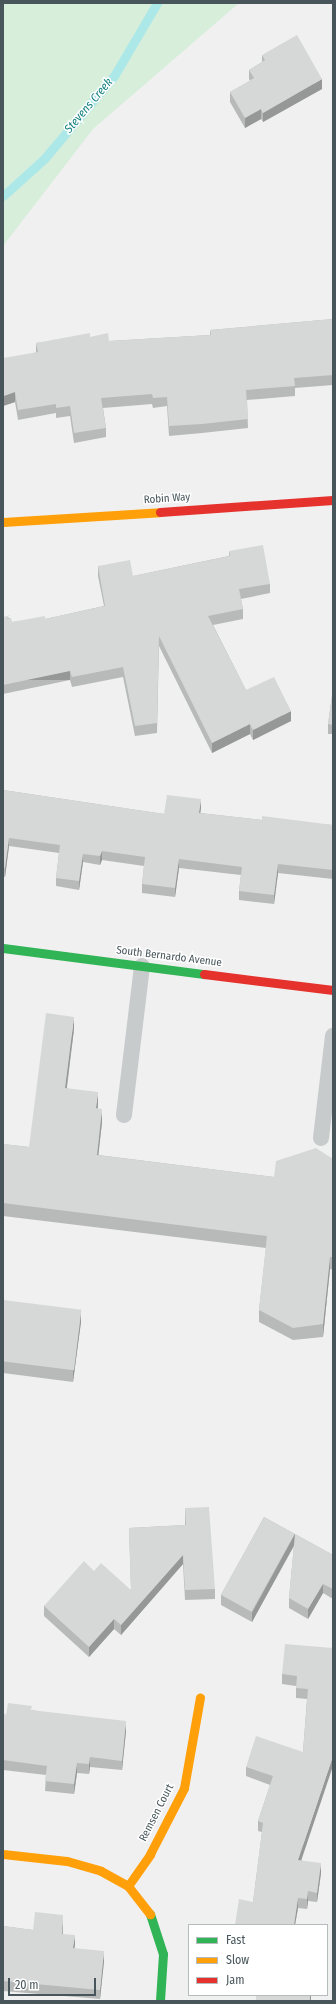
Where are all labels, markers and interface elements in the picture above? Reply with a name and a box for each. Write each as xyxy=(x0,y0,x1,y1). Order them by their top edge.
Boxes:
water label: Stevens Creek xyxy=(62,76,116,136)
street label: Robin Way xyxy=(143,491,191,507)
street label: South Bernardo Avenue xyxy=(115,944,223,970)
street label: Remsen Court xyxy=(137,1782,177,1844)
legend xyxy=(188,1924,328,1996)
text: Fast xyxy=(226,1933,245,1947)
text: Slow xyxy=(226,1953,249,1967)
scale bar xyxy=(10,1970,98,1996)
text: Jam xyxy=(226,1973,244,1987)
text: 20 m xyxy=(15,1978,39,1992)

